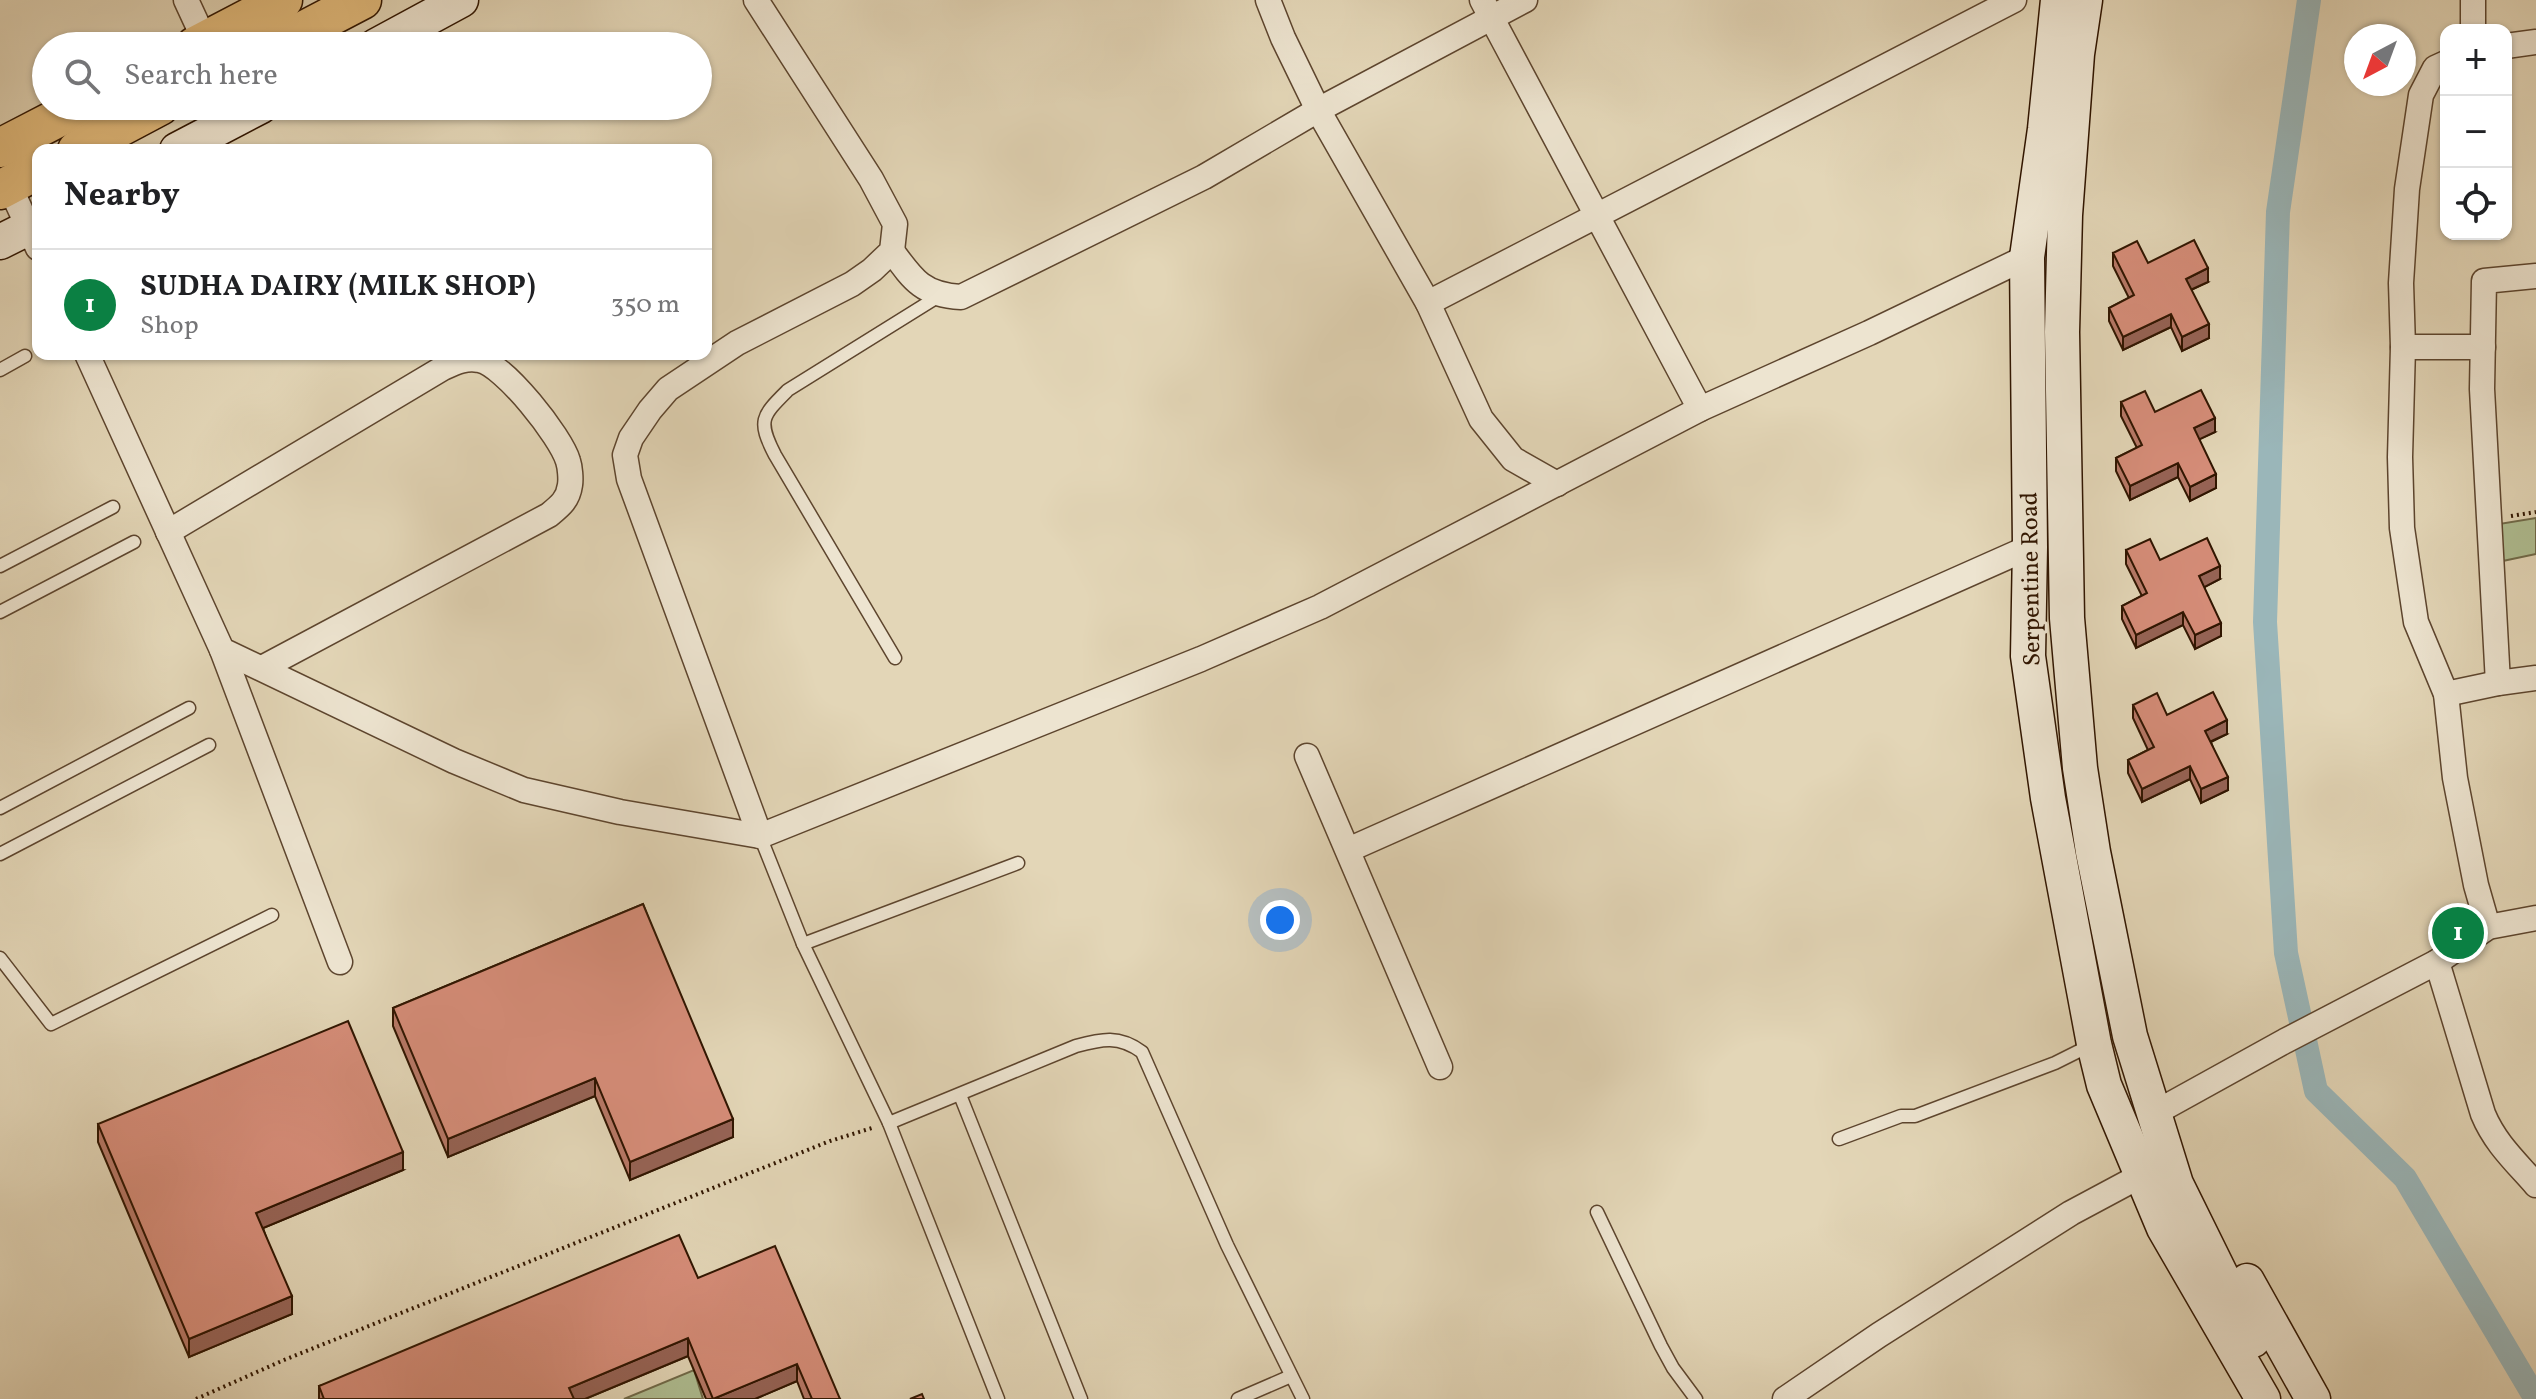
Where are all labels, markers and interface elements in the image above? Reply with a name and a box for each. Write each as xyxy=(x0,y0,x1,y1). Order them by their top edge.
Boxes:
north arrow xyxy=(2344,24,2416,96)
map controls xyxy=(2440,24,2512,240)
button: + xyxy=(2440,24,2512,96)
search box xyxy=(32,32,712,120)
icon: search xyxy=(60,54,104,98)
text: Search here xyxy=(124,55,278,97)
button: − xyxy=(2440,96,2512,168)
button: locate xyxy=(2440,168,2512,240)
text: Nearby xyxy=(64,173,180,220)
text: SUDHA DAIRY (MILK SHOP) xyxy=(140,266,536,308)
text: 1 xyxy=(85,287,95,323)
text: 350 m xyxy=(611,287,680,323)
text: Shop xyxy=(140,308,199,344)
street label: Serpentine Road xyxy=(2013,491,2051,666)
your location xyxy=(1260,900,1300,940)
pin: 1 xyxy=(2432,903,2484,963)

